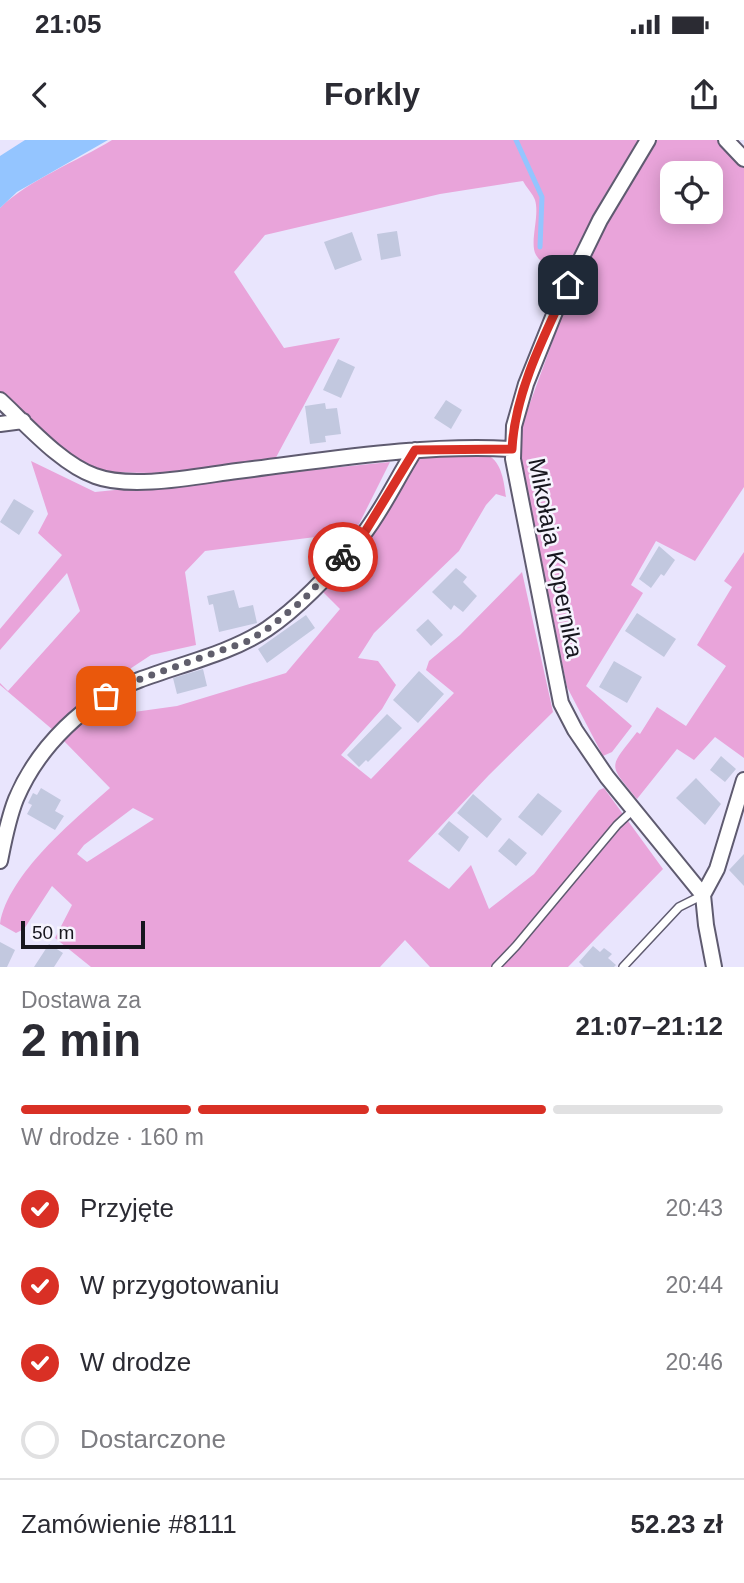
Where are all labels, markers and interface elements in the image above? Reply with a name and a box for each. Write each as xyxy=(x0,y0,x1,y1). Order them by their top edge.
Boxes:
text: 21:05 xyxy=(35,9,102,39)
icon: back xyxy=(21,76,59,114)
text: Forkly xyxy=(324,76,420,112)
icon: share xyxy=(685,76,723,114)
map controls xyxy=(660,161,723,224)
button: locate xyxy=(660,161,723,224)
pin xyxy=(538,255,598,315)
icon: home xyxy=(549,266,587,304)
street label: Mikołaja Kopernika xyxy=(523,456,589,661)
courier xyxy=(308,522,378,592)
icon: bike xyxy=(324,538,362,576)
pin xyxy=(76,666,136,726)
icon: bag xyxy=(87,677,125,715)
scale bar xyxy=(21,918,145,950)
text: 50 m xyxy=(32,922,74,943)
text: Dostawa za xyxy=(21,987,141,1013)
text: 21:07–21:12 xyxy=(576,1011,723,1041)
text: 2 min xyxy=(21,1014,141,1066)
text: W drodze · 160 m xyxy=(21,1124,204,1150)
icon: check xyxy=(21,1190,59,1228)
text: Przyjęte xyxy=(80,1193,174,1223)
text: 20:43 xyxy=(665,1195,723,1221)
icon: check xyxy=(21,1267,59,1305)
text: W przygotowaniu xyxy=(80,1270,279,1300)
text: 20:44 xyxy=(665,1272,723,1298)
icon: check xyxy=(21,1344,59,1382)
text: W drodze xyxy=(80,1347,191,1377)
text: 20:46 xyxy=(665,1349,723,1375)
text: Dostarczone xyxy=(80,1424,226,1454)
text: Zamówienie #8111 xyxy=(21,1509,237,1539)
text: 52.23 zł xyxy=(630,1509,723,1539)

